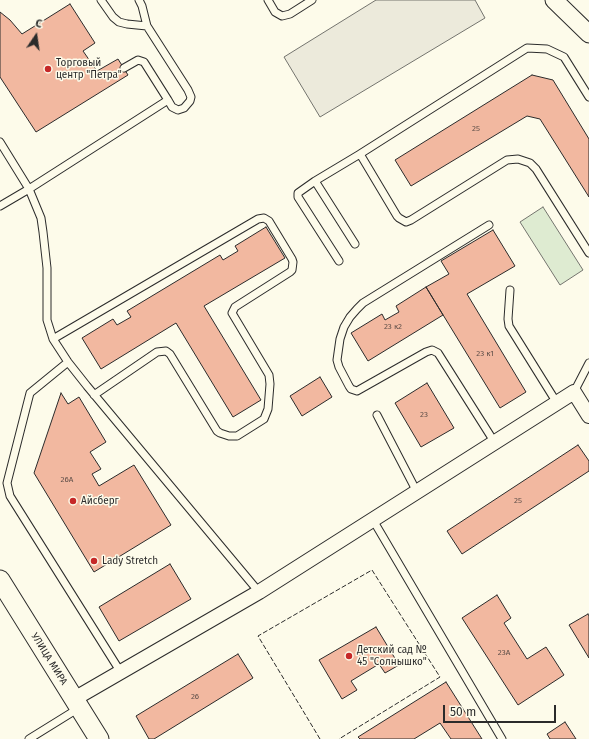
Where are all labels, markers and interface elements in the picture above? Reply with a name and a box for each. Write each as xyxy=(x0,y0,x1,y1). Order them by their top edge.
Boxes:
north arrow xyxy=(16,16,56,56)
text: С xyxy=(34,17,43,31)
place label: Торговый центр "Петра" xyxy=(56,57,122,80)
marker: Торговый центр "Петра" xyxy=(43,64,53,74)
house number: 25 xyxy=(472,124,480,134)
house number: 23 к2 xyxy=(384,322,402,332)
house number: 23 к1 xyxy=(476,349,494,359)
house number: 23 xyxy=(420,410,428,420)
house number: 26А xyxy=(61,475,73,485)
place label: Айсберг xyxy=(81,495,119,507)
marker: Айсберг xyxy=(68,496,78,506)
house number: 25 xyxy=(514,496,522,506)
place label: Lady Stretch xyxy=(102,555,158,567)
marker: Lady Stretch xyxy=(89,556,99,566)
street label: УЛИЦА МИРА xyxy=(28,631,70,687)
place label: Детский сад № 45 "Солнышко" xyxy=(357,644,427,668)
house number: 23А xyxy=(498,648,510,658)
marker: Детский сад № 45 "Солнышко" xyxy=(344,651,354,661)
house number: 26 xyxy=(191,692,199,702)
scale bar xyxy=(445,697,558,723)
text: 50 m xyxy=(450,705,476,719)

